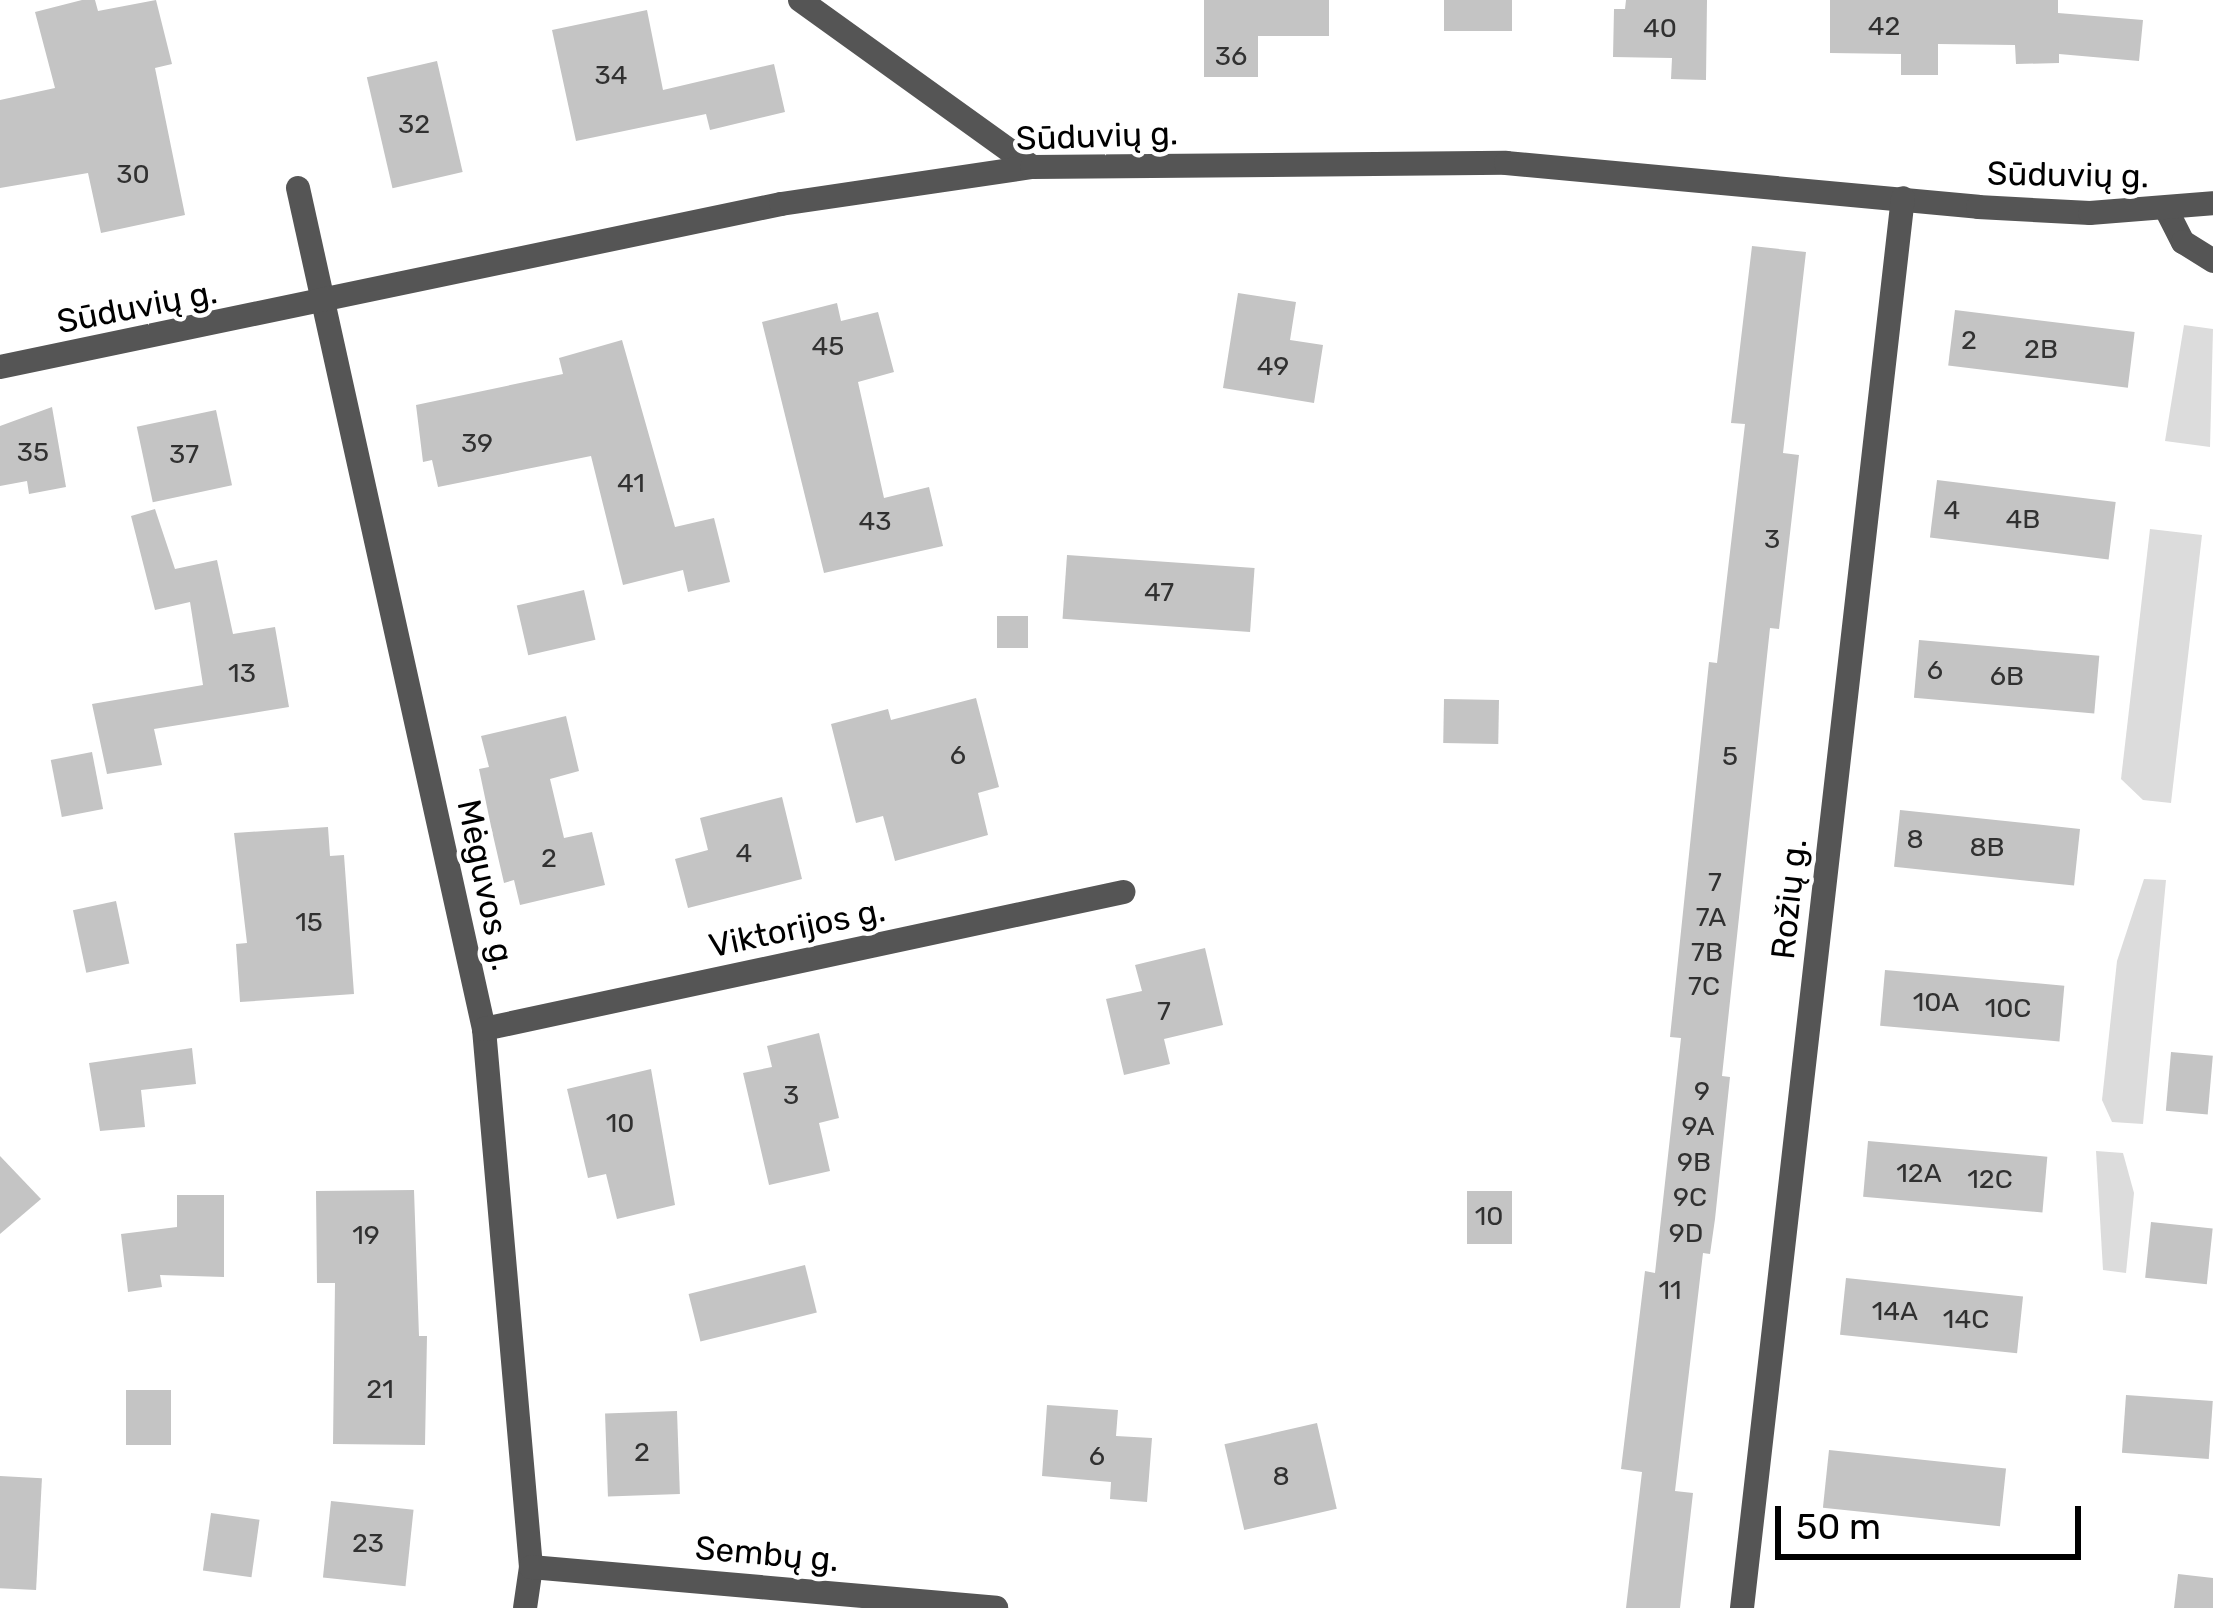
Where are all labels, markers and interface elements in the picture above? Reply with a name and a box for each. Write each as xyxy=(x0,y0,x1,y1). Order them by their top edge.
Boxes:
house number: 42 xyxy=(1868,11,1900,43)
house number: 40 xyxy=(1643,13,1677,45)
house number: 36 xyxy=(1215,41,1247,73)
house number: 34 xyxy=(595,60,627,92)
house number: 32 xyxy=(398,109,430,141)
street label: Sūduvių g. xyxy=(1015,113,1179,159)
street label: Sūduvių g. xyxy=(1987,154,2149,196)
house number: 30 xyxy=(116,159,150,191)
street label: Sūduvių g. xyxy=(54,272,220,342)
house number: 2 xyxy=(1961,325,1977,357)
house number: 45 xyxy=(812,331,844,363)
house number: 2B xyxy=(2024,334,2058,366)
house number: 49 xyxy=(1257,351,1289,383)
house number: 39 xyxy=(461,428,493,460)
house number: 35 xyxy=(17,437,49,469)
house number: 37 xyxy=(169,439,199,471)
house number: 41 xyxy=(617,468,645,500)
house number: 4 xyxy=(1944,495,1960,527)
house number: 4B xyxy=(2006,504,2040,536)
house number: 43 xyxy=(859,506,891,538)
house number: 3 xyxy=(1764,524,1780,556)
house number: 47 xyxy=(1144,577,1174,609)
house number: 6 xyxy=(1927,655,1943,687)
house number: 13 xyxy=(228,658,256,690)
house number: 6B xyxy=(1990,661,2024,693)
house number: 6 xyxy=(950,740,966,772)
house number: 5 xyxy=(1722,741,1738,773)
street label: Mėguvos g. xyxy=(449,796,523,974)
house number: 8 xyxy=(1906,824,1924,856)
house number: 8B xyxy=(1969,832,2005,864)
street label: Rožių g. xyxy=(1763,837,1815,961)
house number: 4 xyxy=(736,838,752,870)
house number: 2 xyxy=(541,843,557,875)
house number: 7 xyxy=(1708,867,1722,899)
street label: Viktorijos g. xyxy=(705,890,889,966)
house number: 7A xyxy=(1696,902,1726,934)
house number: 15 xyxy=(295,907,323,939)
house number: 7B xyxy=(1691,937,1723,969)
house number: 7C xyxy=(1688,971,1720,1003)
house number: 10A xyxy=(1913,987,1959,1019)
house number: 10C xyxy=(1985,993,2031,1025)
house number: 7 xyxy=(1157,996,1171,1028)
house number: 9 xyxy=(1694,1076,1710,1108)
house number: 3 xyxy=(783,1080,799,1112)
house number: 10 xyxy=(606,1108,634,1140)
house number: 9A xyxy=(1681,1111,1715,1143)
house number: 9B xyxy=(1677,1147,1711,1179)
house number: 12A xyxy=(1896,1158,1942,1190)
house number: 12C xyxy=(1967,1164,2013,1196)
house number: 9C xyxy=(1673,1182,1707,1214)
house number: 10 xyxy=(1475,1201,1503,1233)
house number: 9D xyxy=(1669,1218,1703,1250)
house number: 19 xyxy=(352,1220,380,1252)
house number: 11 xyxy=(1658,1275,1682,1307)
house number: 14A xyxy=(1872,1296,1918,1328)
house number: 14C xyxy=(1943,1304,1989,1336)
house number: 21 xyxy=(366,1374,394,1406)
house number: 2 xyxy=(634,1437,650,1469)
house number: 6 xyxy=(1089,1441,1105,1473)
house number: 8 xyxy=(1272,1461,1290,1493)
scale bar xyxy=(1781,1482,2087,1556)
text: 50 m xyxy=(1796,1505,1881,1548)
house number: 23 xyxy=(352,1528,384,1560)
street label: Sembų g. xyxy=(694,1528,840,1580)

